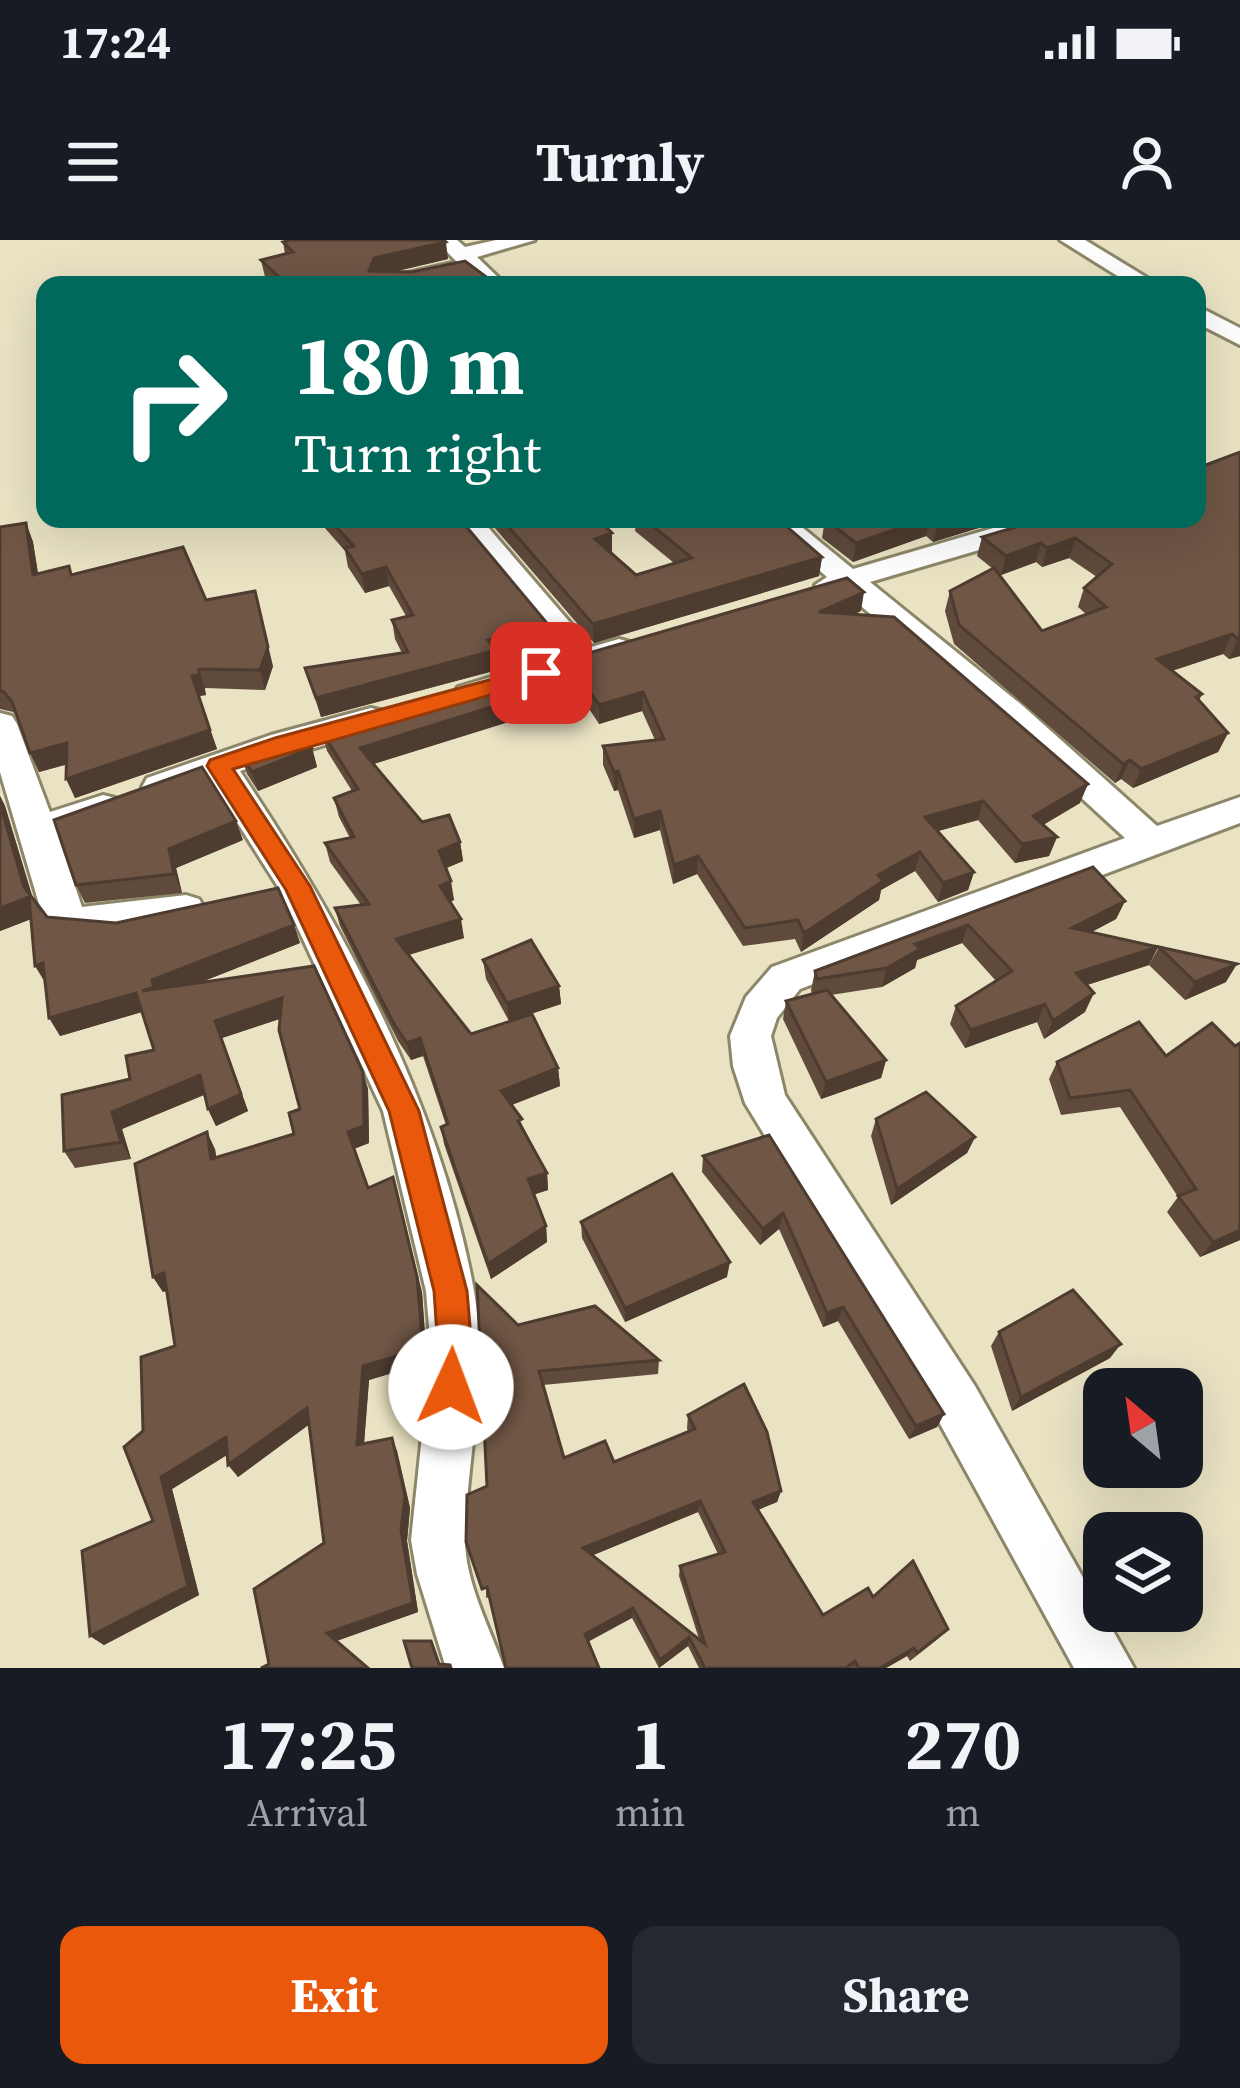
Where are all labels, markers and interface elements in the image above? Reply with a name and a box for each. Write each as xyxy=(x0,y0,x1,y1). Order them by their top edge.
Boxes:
text: 17:24 xyxy=(60,11,171,73)
text: Turnly xyxy=(536,125,704,199)
icon: menu xyxy=(60,129,126,195)
icon: person xyxy=(1114,129,1180,195)
text: 180 m xyxy=(294,307,525,422)
icon: right xyxy=(96,324,252,480)
text: Turn right xyxy=(294,416,541,490)
pin xyxy=(490,622,592,724)
icon: arrive xyxy=(508,640,574,706)
position arrow xyxy=(388,1324,514,1450)
north arrow xyxy=(1083,1368,1203,1488)
map controls xyxy=(1083,1368,1203,1632)
button: layers xyxy=(1083,1512,1203,1632)
text: 17:25 xyxy=(219,1694,396,1793)
text: 1 xyxy=(631,1694,670,1793)
text: 270 xyxy=(904,1694,1021,1793)
text: Arrival xyxy=(247,1786,368,1839)
text: min xyxy=(615,1786,686,1839)
text: m xyxy=(945,1786,980,1839)
button: Exit xyxy=(60,1926,608,2064)
button: Share xyxy=(632,1926,1180,2064)

